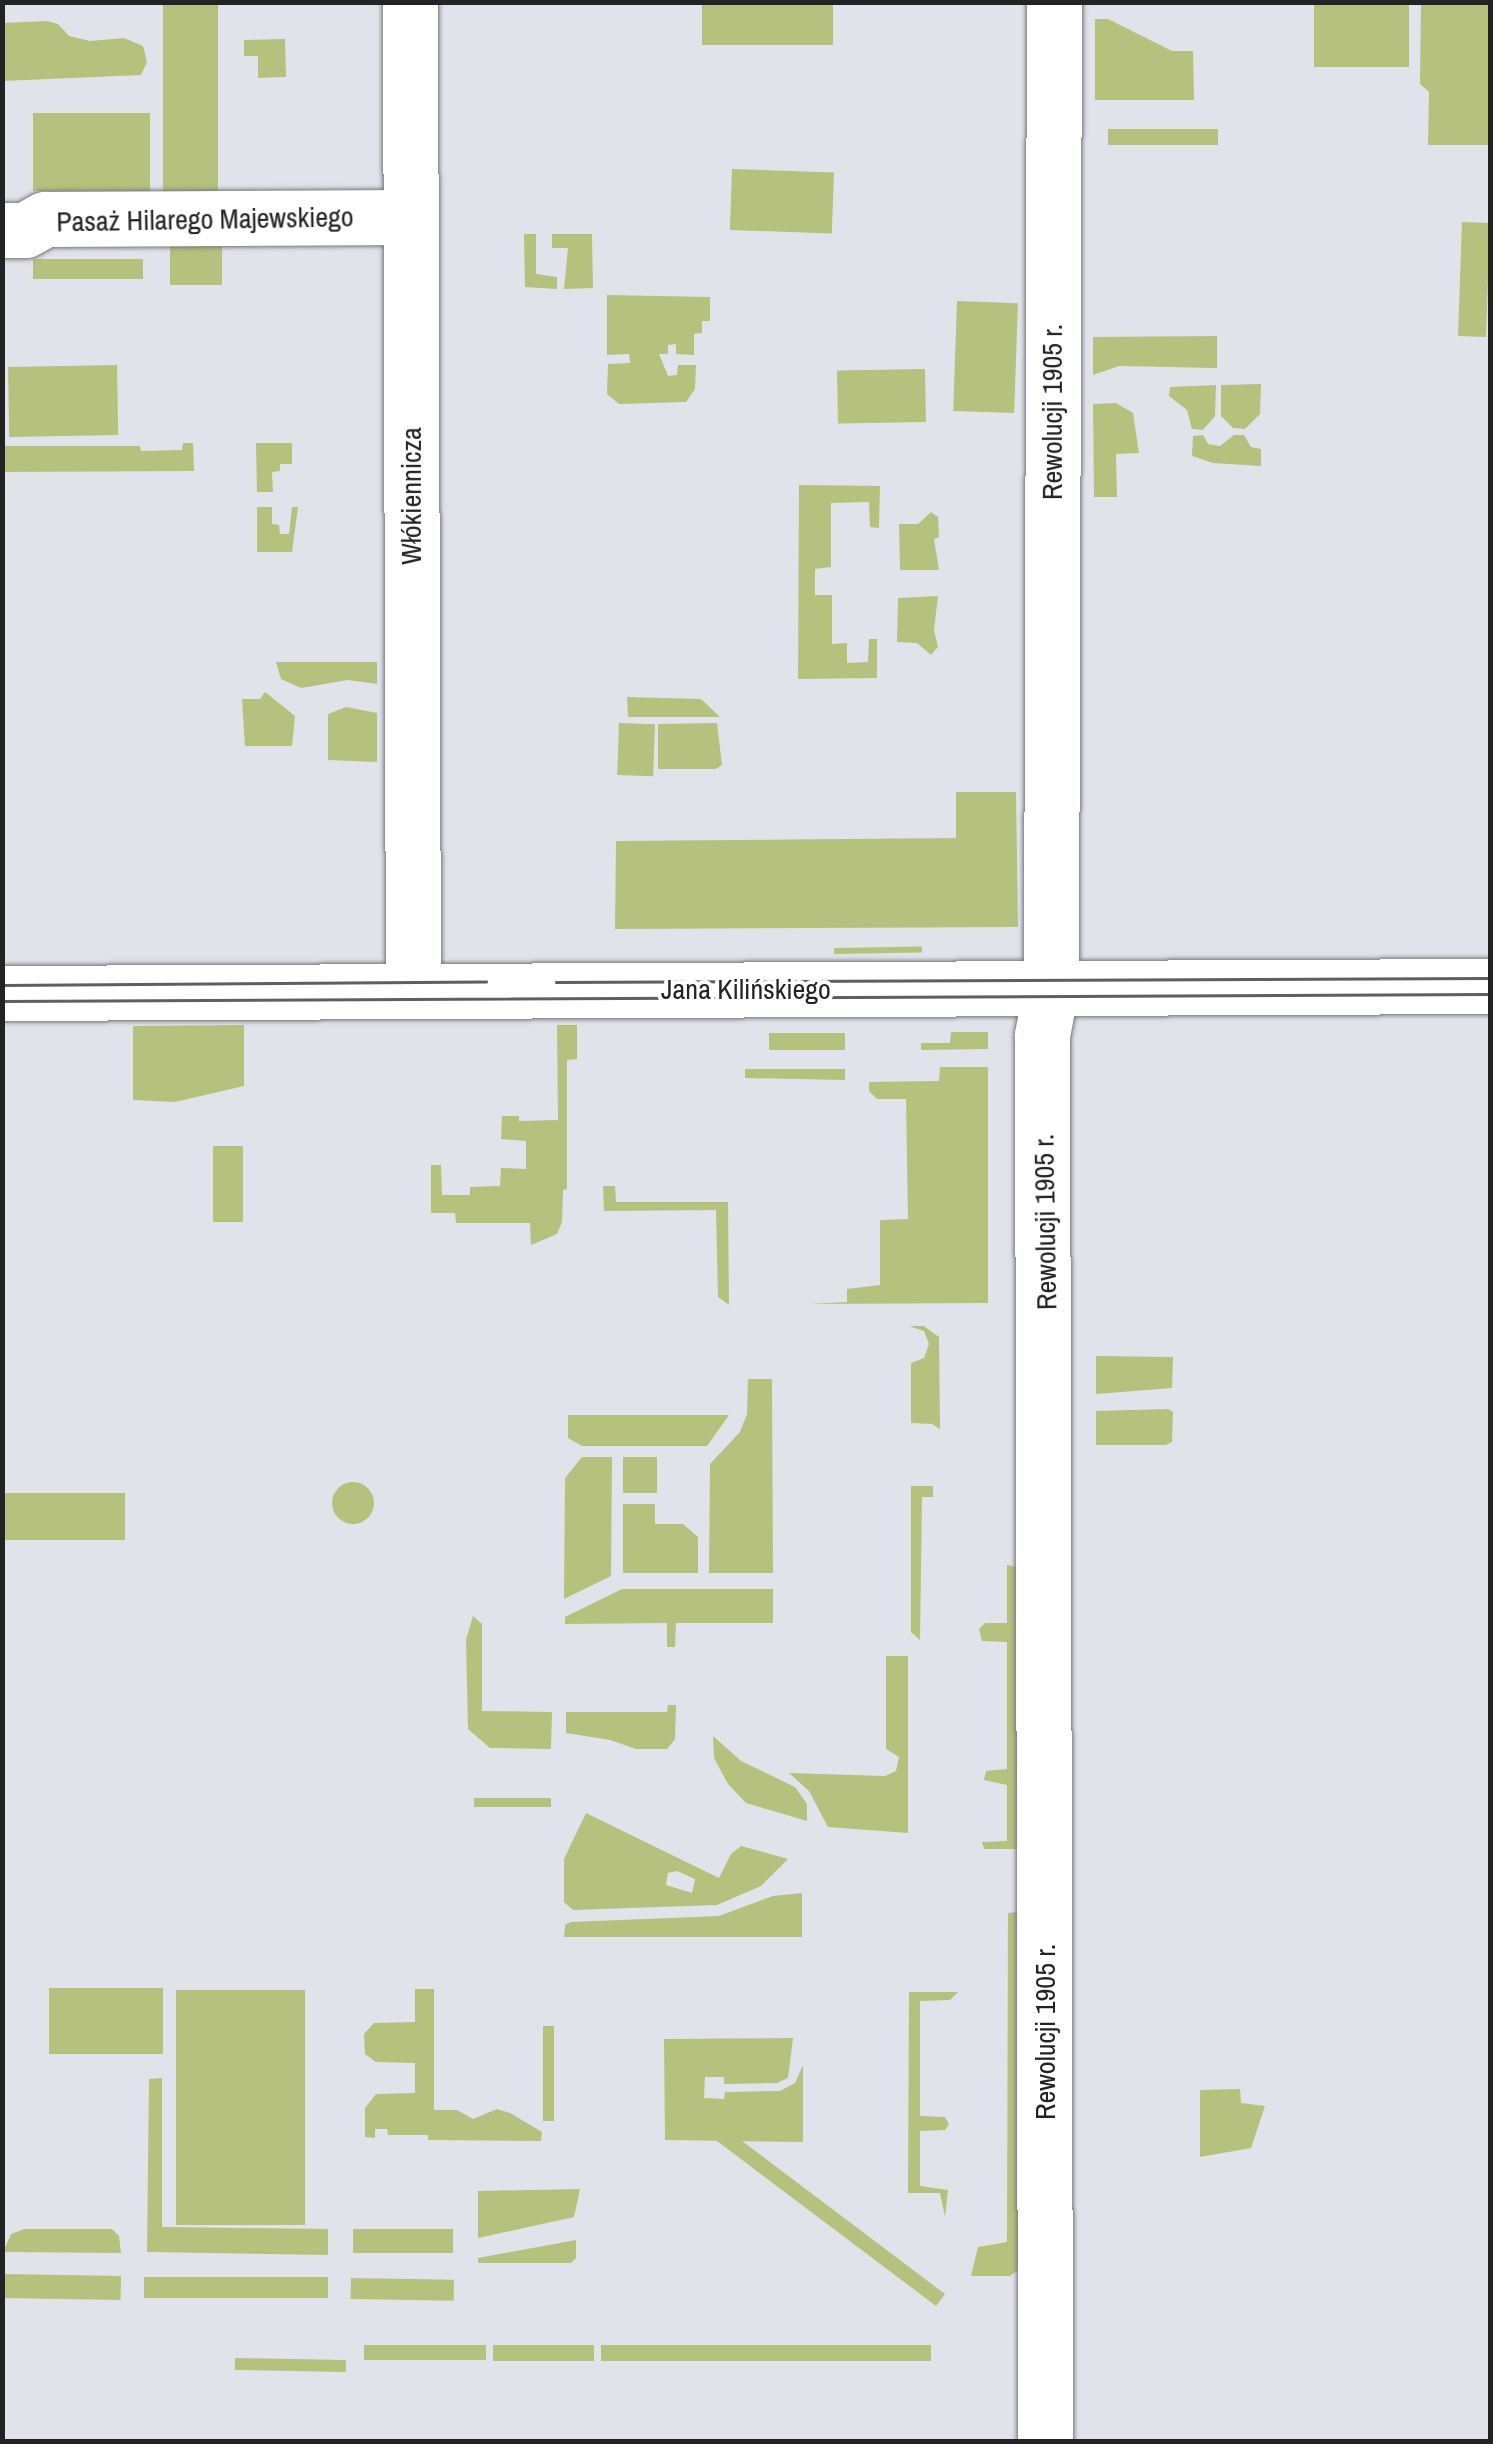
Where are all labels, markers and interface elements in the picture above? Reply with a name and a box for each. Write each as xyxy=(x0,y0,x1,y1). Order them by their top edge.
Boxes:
street label: Pasaż Hilarego Majewskiego xyxy=(56,200,354,238)
street label: Rewolucji 1905 r. xyxy=(1035,324,1069,500)
street label: Włókiennicza xyxy=(394,427,428,565)
street label: Jana Kilińskiego xyxy=(661,972,831,1006)
street label: Rewolucji 1905 r. xyxy=(1027,1134,1063,1310)
street label: Rewolucji 1905 r. xyxy=(1028,1944,1062,2120)

